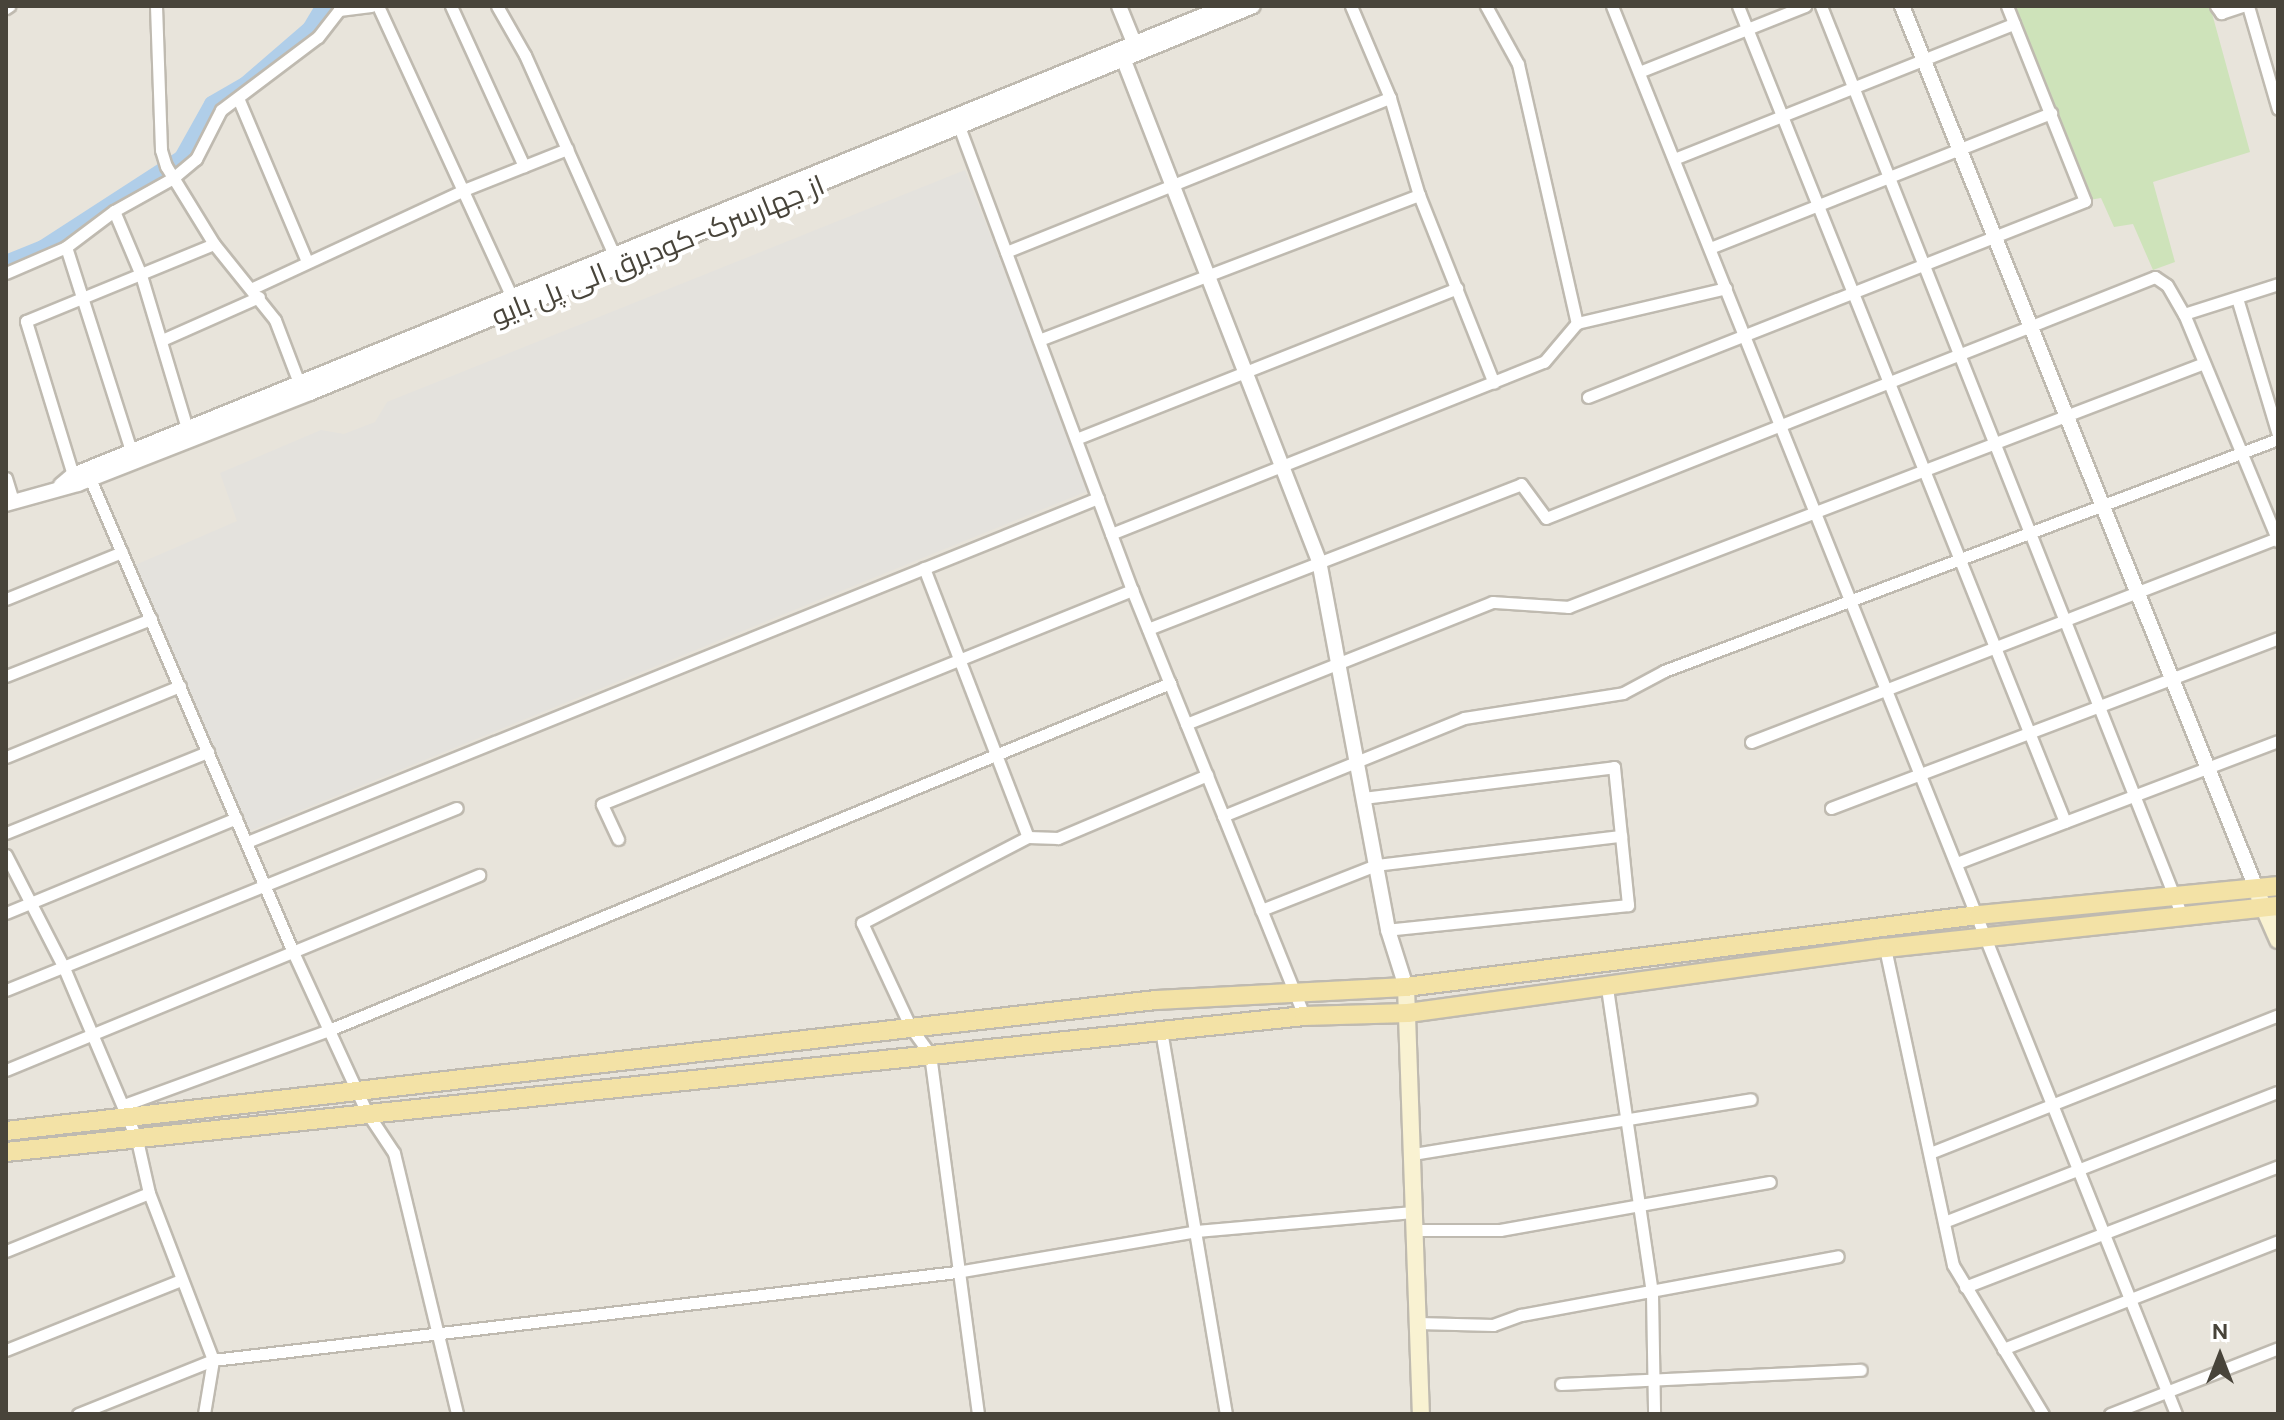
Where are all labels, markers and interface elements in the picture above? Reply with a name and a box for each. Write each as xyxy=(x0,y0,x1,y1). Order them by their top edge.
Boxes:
street label: از جهارسرک-کودبرق الی پل بایو xyxy=(487,169,829,333)
north arrow xyxy=(2180,1316,2260,1396)
text: N xyxy=(2212,1317,2228,1346)

